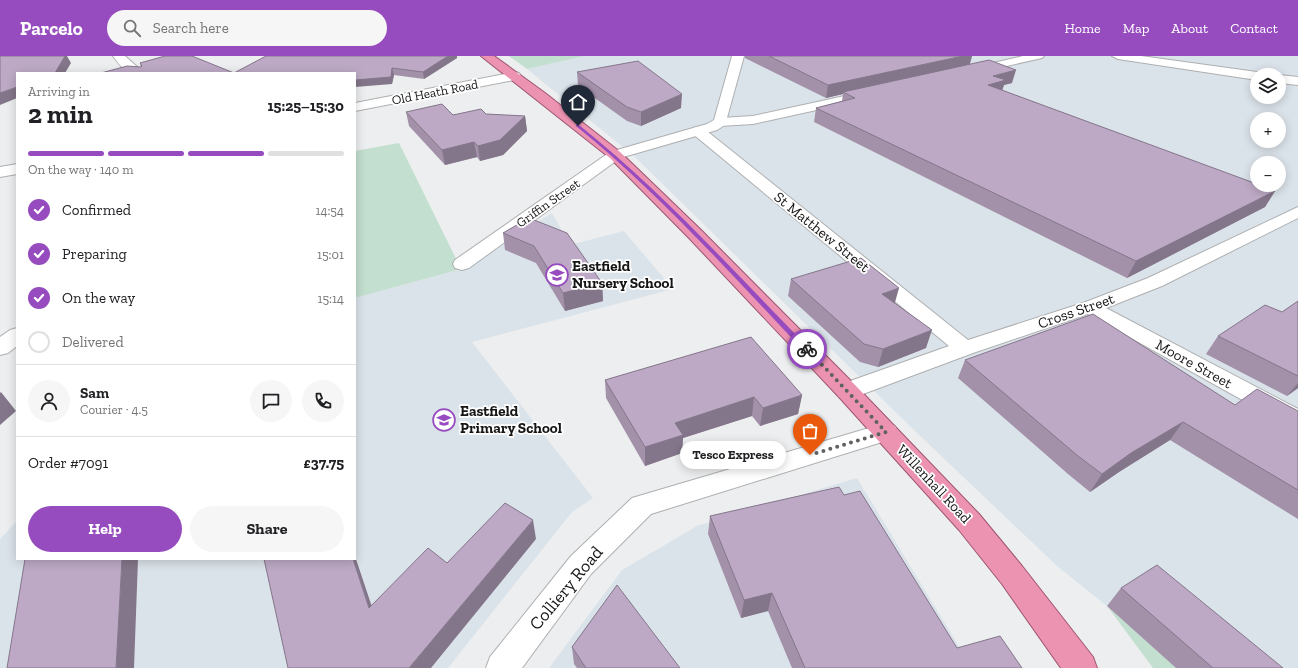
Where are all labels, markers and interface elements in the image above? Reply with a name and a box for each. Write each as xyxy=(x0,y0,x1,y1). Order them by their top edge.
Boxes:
search box xyxy=(107,10,387,46)
text: Parcelo xyxy=(20,17,83,40)
icon: search xyxy=(121,17,143,39)
text: Search here xyxy=(153,19,229,37)
text: Home xyxy=(1065,20,1101,37)
text: Map xyxy=(1123,20,1149,37)
text: About xyxy=(1171,20,1208,37)
text: Contact xyxy=(1230,20,1278,37)
map controls xyxy=(1250,68,1286,192)
button: layers xyxy=(1250,68,1286,104)
street label: Old Heath Road xyxy=(391,76,479,108)
text: Arriving in xyxy=(28,84,90,99)
pin xyxy=(561,85,595,126)
icon: home xyxy=(567,91,589,113)
text: 15:25–15:30 xyxy=(268,97,344,115)
text: 2 min xyxy=(28,98,93,130)
button: + xyxy=(1250,112,1286,148)
button: − xyxy=(1250,156,1286,192)
text: On the way · 140 m xyxy=(28,162,133,177)
street label: Griffin Street xyxy=(513,176,583,230)
street label: St Matthew Street xyxy=(771,188,874,276)
icon: check xyxy=(28,199,50,221)
text: Confirmed xyxy=(62,201,131,219)
text: 14:54 xyxy=(315,203,344,218)
icon: check xyxy=(28,243,50,265)
text: Preparing xyxy=(62,245,127,263)
text: 15:01 xyxy=(317,247,344,262)
place label: Eastfield Nursery School xyxy=(572,257,674,292)
school or university icon: Eastfield Nursery School xyxy=(544,262,570,288)
icon: check xyxy=(28,287,50,309)
text: On the way xyxy=(62,289,135,307)
street label: Cross Street xyxy=(1035,289,1117,332)
text: 15:14 xyxy=(317,291,344,306)
courier xyxy=(787,329,827,369)
text: Delivered xyxy=(62,333,124,351)
street label: Moore Street xyxy=(1153,336,1236,393)
icon: bike xyxy=(796,338,818,360)
button: person xyxy=(28,380,70,422)
button: chat xyxy=(250,380,292,422)
button: phone xyxy=(302,380,344,422)
text: Sam xyxy=(80,384,109,402)
text: Courier · 4.5 xyxy=(80,402,148,417)
place label: Eastfield Primary School xyxy=(460,402,562,437)
school or university icon: Eastfield Primary School xyxy=(431,407,457,433)
pin xyxy=(793,414,827,455)
icon: bag xyxy=(799,420,821,442)
callout: Tesco Express xyxy=(680,441,786,469)
street label: Willenhall Road xyxy=(893,441,975,528)
text: Tesco Express xyxy=(692,447,774,462)
text: Order #7091 xyxy=(28,454,108,472)
text: £37.75 xyxy=(303,454,344,472)
button: Help xyxy=(28,506,182,552)
button: Share xyxy=(190,506,344,552)
street label: Colliery Road xyxy=(524,541,608,635)

